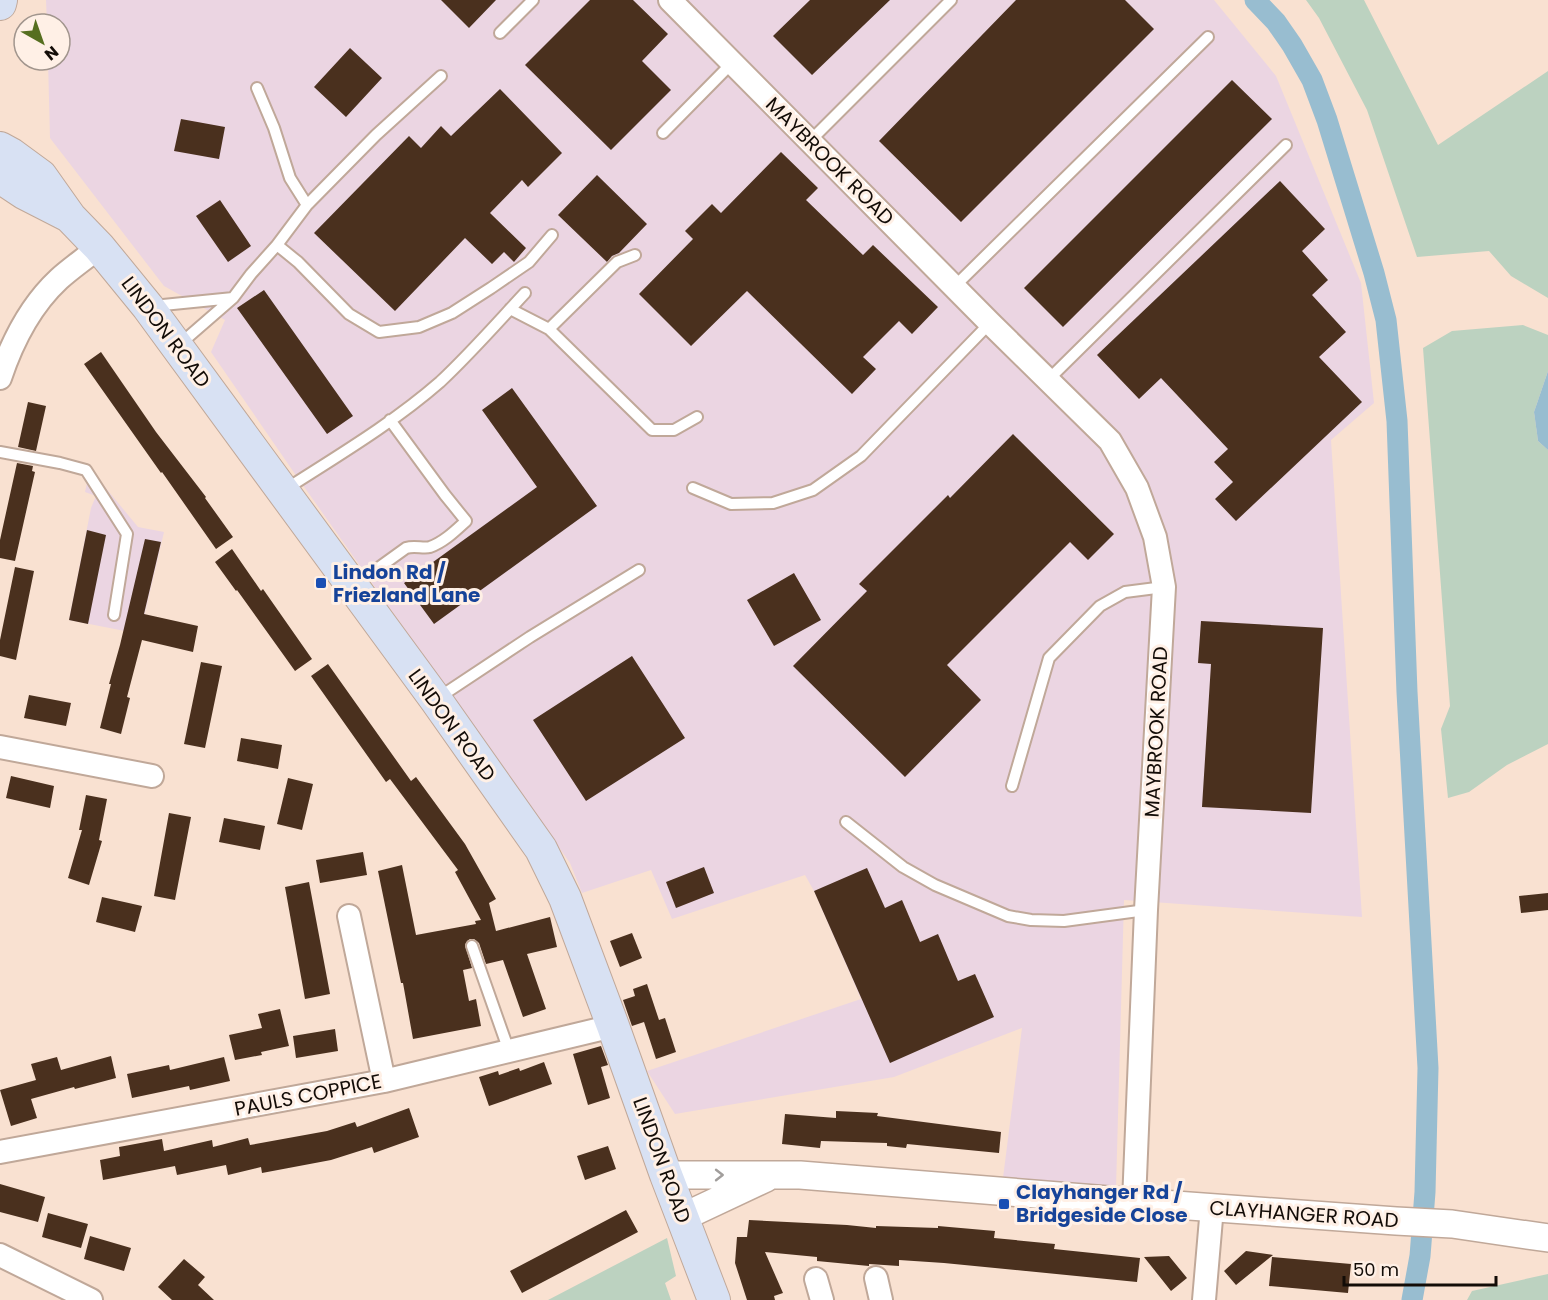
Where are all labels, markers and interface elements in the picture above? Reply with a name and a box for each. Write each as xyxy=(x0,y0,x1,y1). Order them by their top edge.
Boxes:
north arrow xyxy=(12,12,72,72)
text: N xyxy=(39,40,63,66)
street label: MAYBROOK ROAD xyxy=(760,91,900,231)
street label: LINDON ROAD xyxy=(115,271,217,393)
place label: Lindon Rd / Friezland Lane xyxy=(333,558,480,609)
marker: Lindon Rd / Friezland Lane xyxy=(314,576,328,590)
street label: MAYBROOK ROAD xyxy=(1138,646,1174,818)
street label: LINDON ROAD xyxy=(402,663,502,787)
street label: PAULS COPPICE xyxy=(232,1067,384,1123)
street label: LINDON ROAD xyxy=(626,1093,698,1227)
one-way arrow xyxy=(715,1169,724,1181)
place label: Clayhanger Rd / Bridgeside Close xyxy=(1016,1178,1188,1229)
street label: CLAYHANGER ROAD xyxy=(1209,1193,1399,1235)
marker: Clayhanger Rd / Bridgeside Close xyxy=(997,1197,1011,1211)
scale bar xyxy=(1344,1249,1496,1287)
text: 50 m xyxy=(1353,1257,1399,1282)

